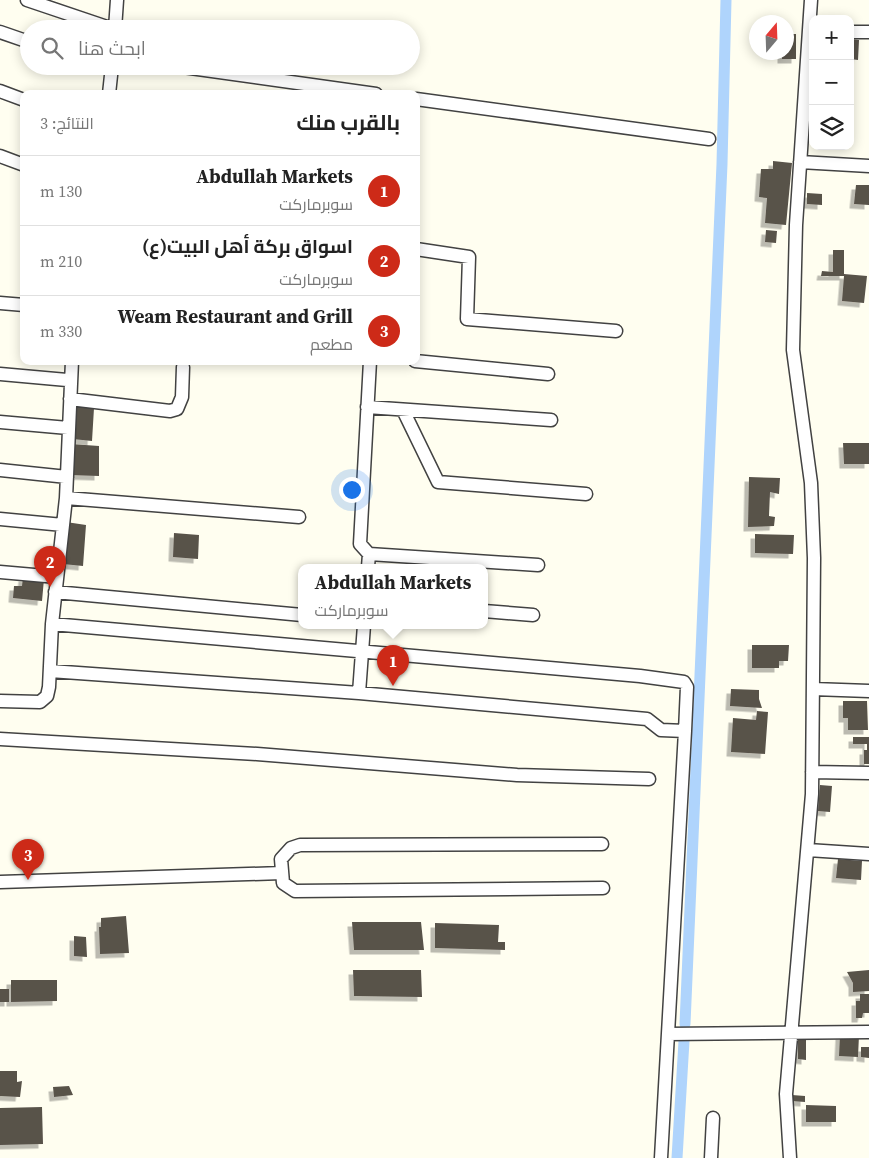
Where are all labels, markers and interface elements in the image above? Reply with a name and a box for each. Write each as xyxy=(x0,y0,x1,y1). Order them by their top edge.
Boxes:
north arrow xyxy=(749,15,794,60)
map controls xyxy=(809,15,854,150)
button: + xyxy=(809,15,854,60)
search box xyxy=(20,20,420,75)
icon: search xyxy=(38,34,66,62)
text: ابحث هنا xyxy=(78,35,146,61)
button: − xyxy=(809,60,854,105)
button: layers xyxy=(809,105,854,150)
text: بالقرب منك xyxy=(296,108,400,137)
text: النتائج: 3 xyxy=(40,112,94,134)
text: Abdullah Markets xyxy=(196,163,353,189)
text: 130 m xyxy=(40,180,82,202)
text: 1 xyxy=(380,180,388,202)
text: سوبرماركت xyxy=(279,193,353,215)
text: اسواق بركة أهل البيت(ع) xyxy=(142,233,353,259)
text: 210 m xyxy=(40,250,82,272)
text: 2 xyxy=(380,250,388,272)
text: سوبرماركت xyxy=(279,268,353,290)
text: Weam Restaurant and Grill xyxy=(117,303,353,329)
text: 330 m xyxy=(40,320,82,342)
text: 3 xyxy=(380,320,388,342)
text: مطعم xyxy=(310,333,353,355)
your location xyxy=(339,477,365,503)
pin: 2 xyxy=(34,546,66,587)
popup xyxy=(298,564,488,629)
text: Abdullah Markets xyxy=(315,569,471,595)
text: سوبرماركت xyxy=(315,599,388,621)
pin: 1 xyxy=(377,645,409,686)
pin: 3 xyxy=(12,839,44,880)

